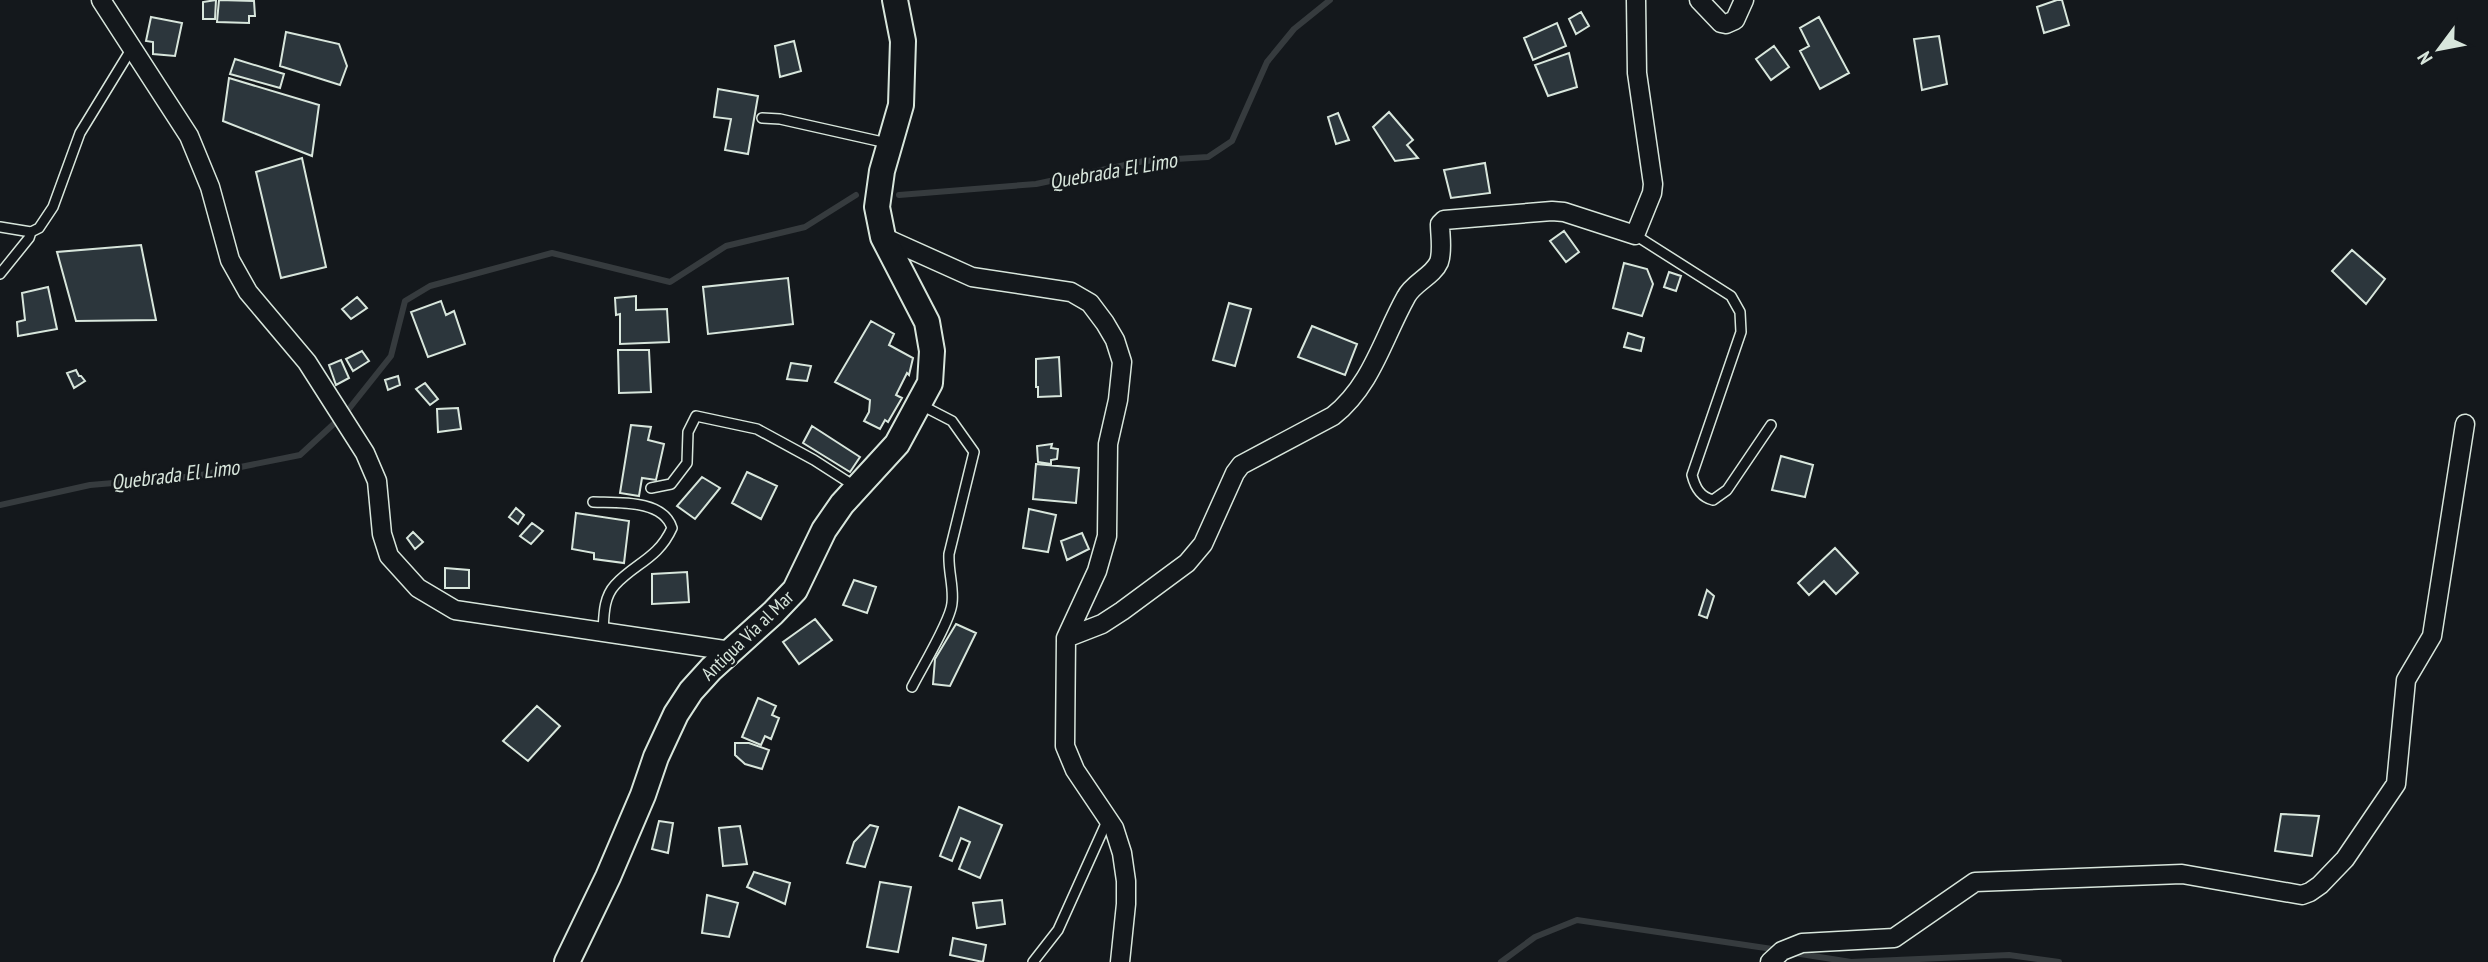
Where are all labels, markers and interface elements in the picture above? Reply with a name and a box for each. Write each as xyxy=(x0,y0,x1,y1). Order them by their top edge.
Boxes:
north arrow xyxy=(2404,14,2474,84)
text: N xyxy=(2412,47,2437,69)
water label: Quebrada El Limo xyxy=(1047,146,1181,195)
water label: Quebrada El Limo xyxy=(109,453,242,496)
street label: Antigua Vía al Mar xyxy=(696,584,799,685)

